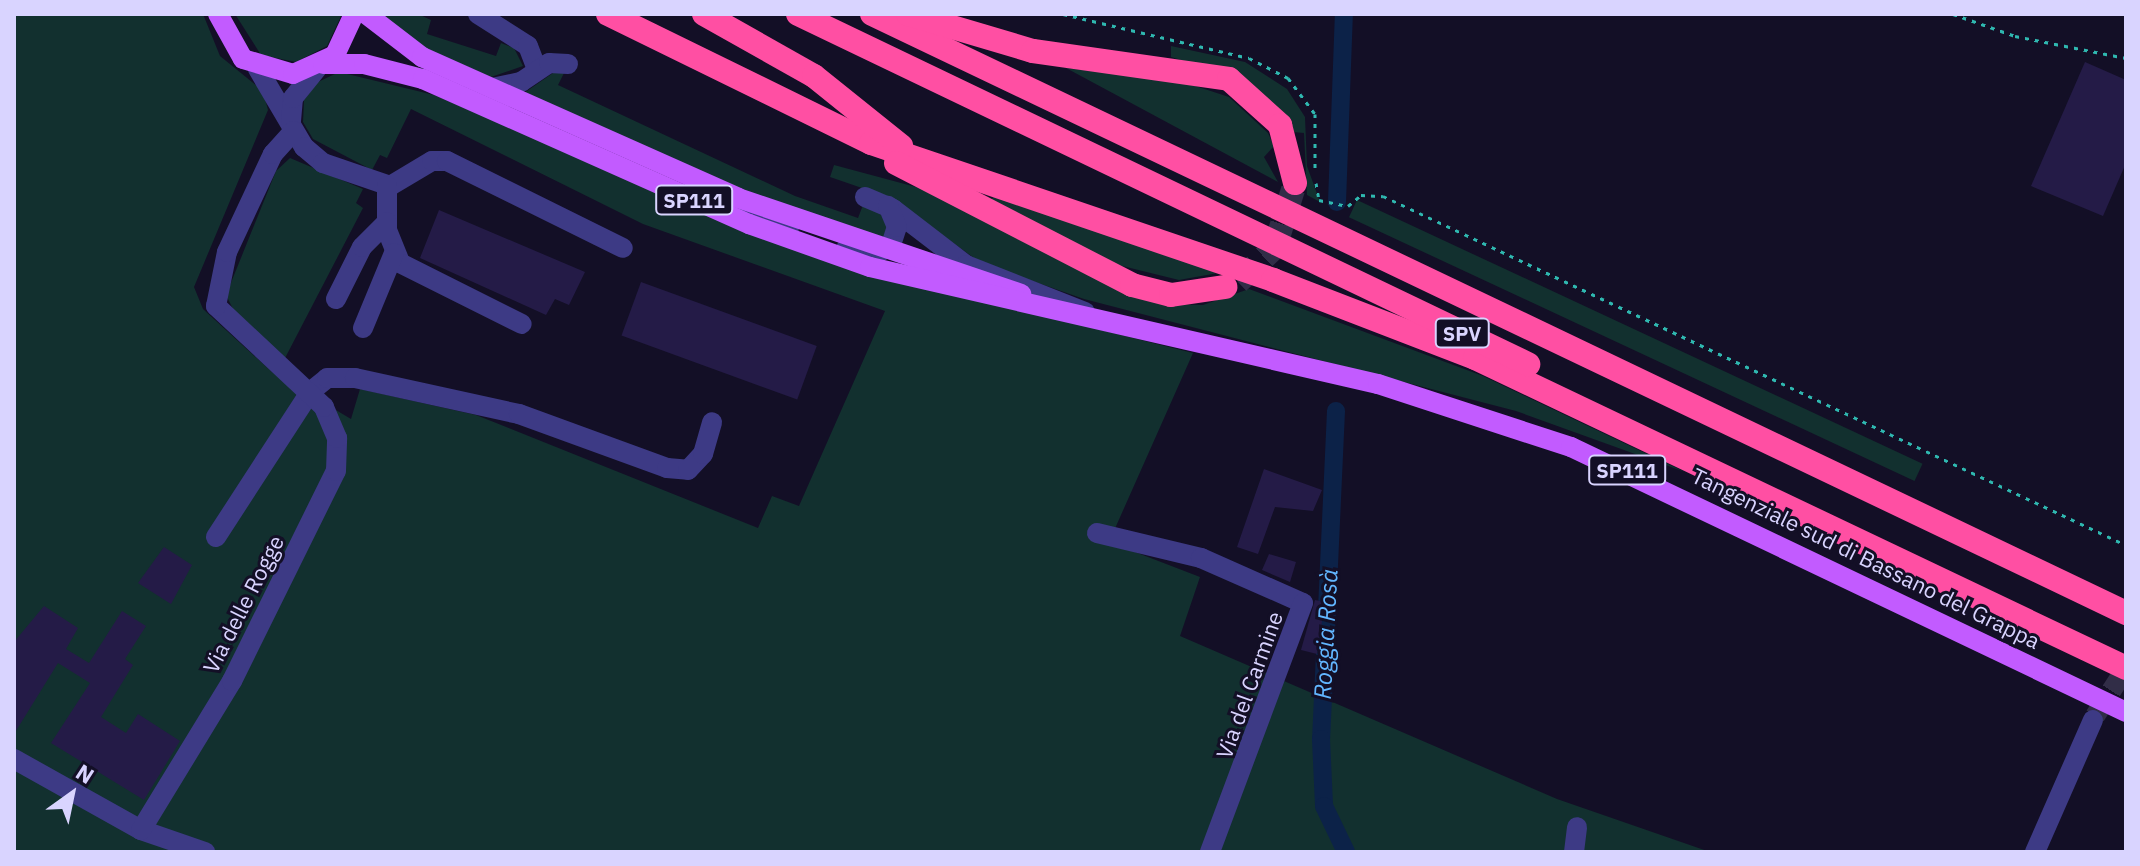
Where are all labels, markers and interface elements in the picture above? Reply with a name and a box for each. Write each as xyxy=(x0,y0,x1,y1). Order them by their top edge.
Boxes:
road number: SP111 xyxy=(654,184,734,216)
road number: SPV xyxy=(1434,317,1490,349)
road number: SP111 xyxy=(1587,454,1667,486)
street label: Tangenziale sud di Bassano del Grappa xyxy=(1688,462,2044,654)
street label: Via delle Rogge xyxy=(197,531,289,677)
water label: Roggia Rosà xyxy=(1308,568,1344,700)
street label: Via del Carmine xyxy=(1210,608,1288,762)
north arrow xyxy=(32,754,112,834)
text: N xyxy=(71,757,100,790)

